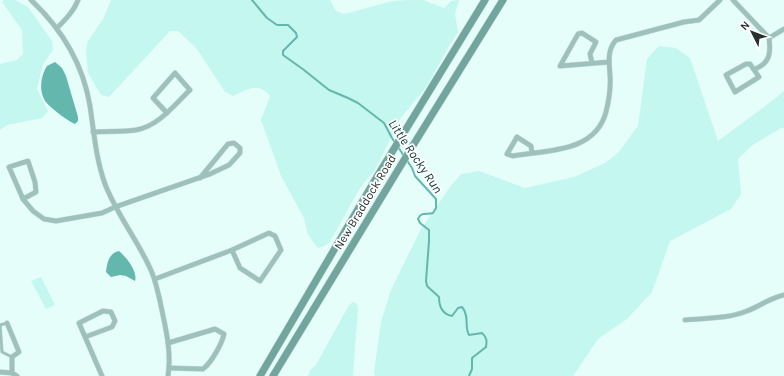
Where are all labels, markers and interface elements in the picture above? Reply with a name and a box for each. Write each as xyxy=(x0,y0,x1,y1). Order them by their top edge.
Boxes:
north arrow xyxy=(732,12,772,52)
text: N xyxy=(737,18,752,33)
water label: Little Rocky Run xyxy=(385,117,446,196)
street label: New Braddock Road xyxy=(331,152,399,252)

